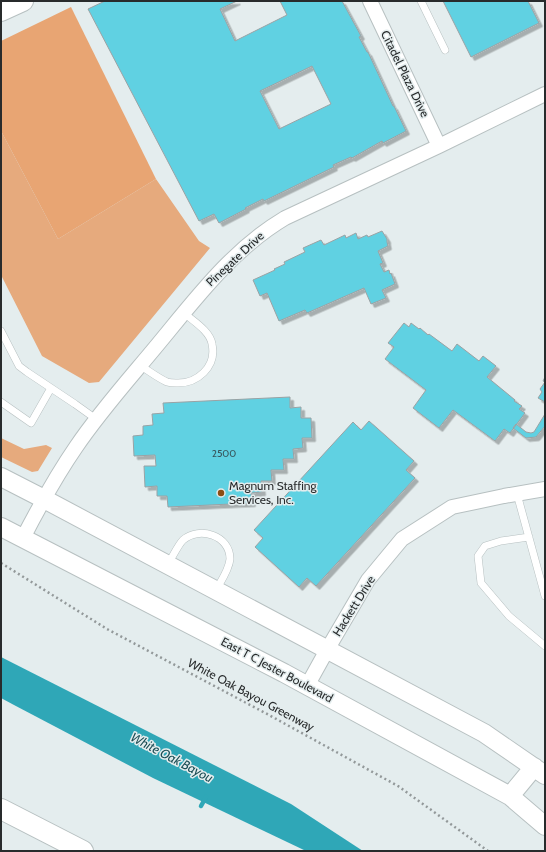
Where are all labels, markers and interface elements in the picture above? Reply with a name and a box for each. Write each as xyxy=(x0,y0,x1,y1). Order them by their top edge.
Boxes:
street label: Citadel Plaza Drive xyxy=(378,28,433,120)
street label: Pinegate Drive xyxy=(203,228,267,289)
house number: 2500 xyxy=(212,447,236,460)
place label: Magnum Staffing Services, Inc. xyxy=(229,478,317,507)
marker: Magnum Staffing Services, Inc. xyxy=(216,488,226,498)
street label: Hackett Drive xyxy=(329,573,378,639)
street label: East T C Jester Boulevard xyxy=(219,634,336,705)
street label: White Oak Bayou Greenway xyxy=(185,655,317,734)
water label: White Oak Bayou xyxy=(128,729,216,786)

